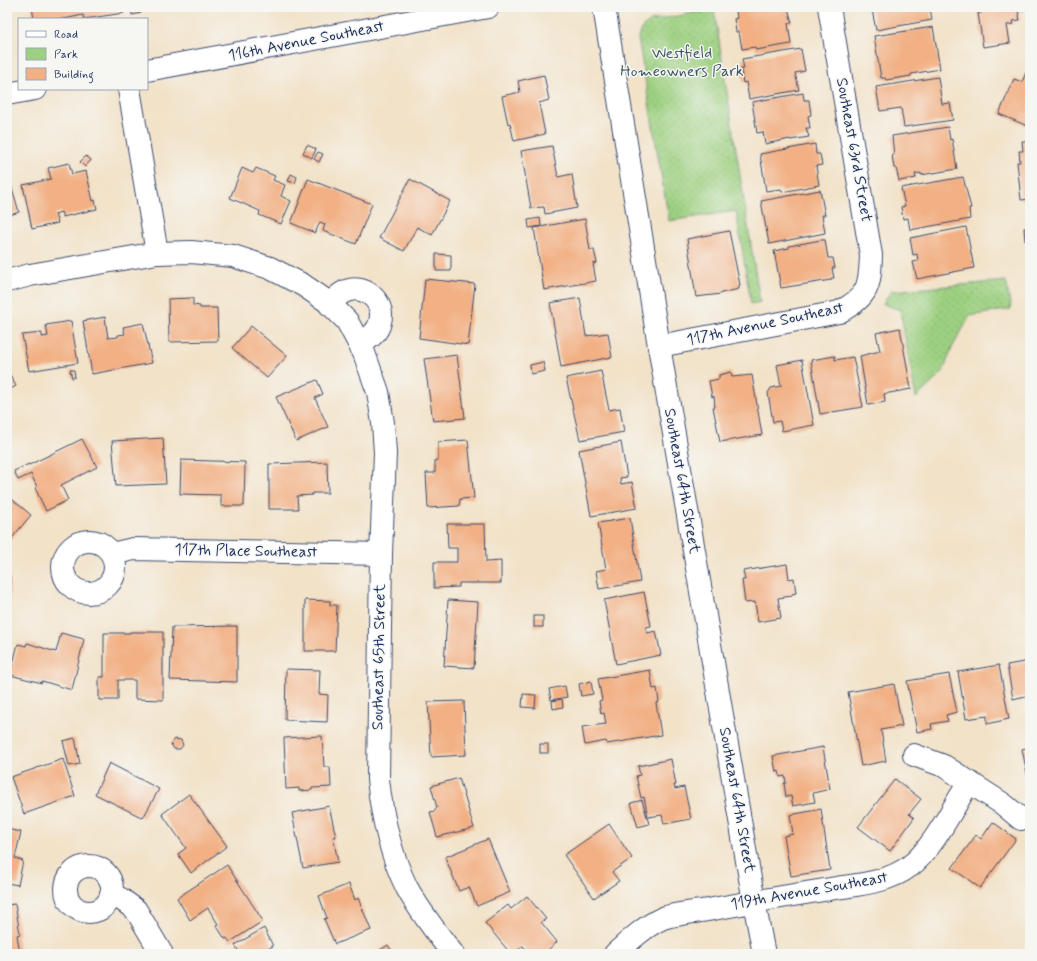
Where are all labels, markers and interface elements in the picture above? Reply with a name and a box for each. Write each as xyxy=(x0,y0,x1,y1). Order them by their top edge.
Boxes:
street label: 116th Avenue Southeast xyxy=(226,16,386,66)
legend xyxy=(18,18,148,90)
text: Road xyxy=(54,27,78,43)
park label: Westfield Homeowners Park xyxy=(620,43,744,82)
text: Park xyxy=(54,47,78,63)
text: Building xyxy=(54,67,94,84)
street label: Southeast 63rd Street xyxy=(831,76,877,224)
street label: 117th Avenue Southeast xyxy=(685,297,845,351)
street label: Southeast 64th Street xyxy=(659,407,705,556)
street label: 117th Place Southeast xyxy=(174,539,318,563)
street label: Southeast 65th Street xyxy=(367,583,391,730)
street label: Southeast 64th Street xyxy=(714,726,760,875)
street label: 119th Avenue Southeast xyxy=(729,867,889,915)

